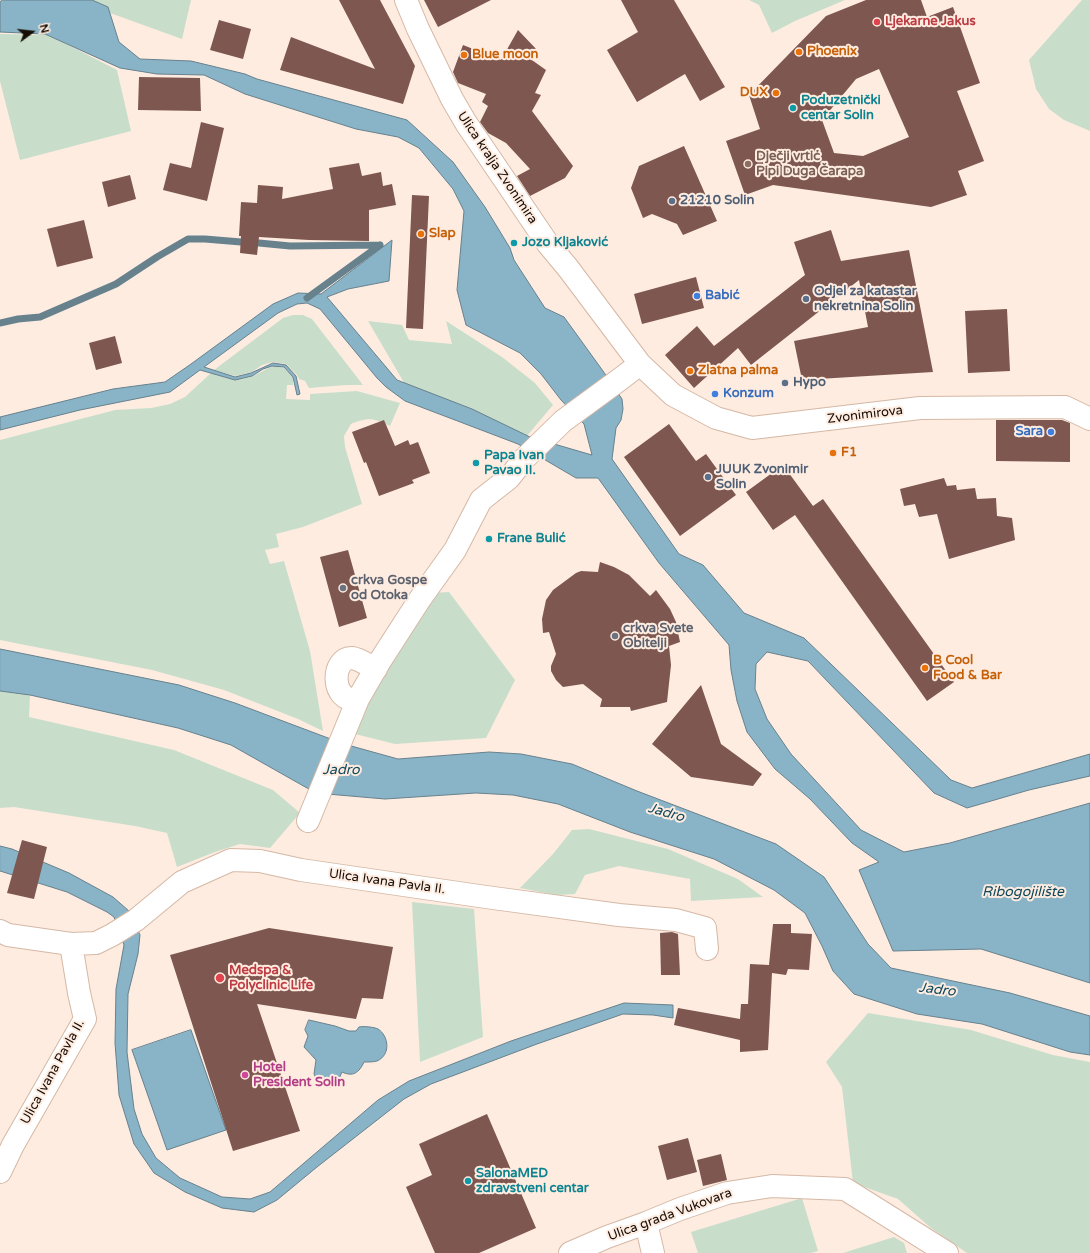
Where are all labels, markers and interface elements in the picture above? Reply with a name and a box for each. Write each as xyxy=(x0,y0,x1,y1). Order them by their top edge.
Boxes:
north arrow xyxy=(12,12,52,52)
place label: Ljekarne Jakus xyxy=(885,14,976,30)
marker: Ljekarne Jakus xyxy=(872,17,882,27)
text: N xyxy=(37,23,51,35)
place label: Phoenix xyxy=(807,44,857,60)
place label: Blue moon xyxy=(472,47,538,63)
marker: Phoenix xyxy=(794,47,804,57)
marker: Blue moon xyxy=(459,50,469,60)
place label: DUX xyxy=(740,85,768,101)
marker: DUX xyxy=(771,88,781,98)
place label: Poduzetnički centar Solin xyxy=(801,93,881,124)
marker: Poduzetnički centar Solin xyxy=(788,103,798,113)
street label: Ulica kralja Zvonimira xyxy=(454,109,540,227)
place label: Dječji vrtić Pipi Duga Čarapa xyxy=(756,149,863,180)
marker: Dječji vrtić Pipi Duga Čarapa xyxy=(743,159,753,169)
place label: 21210 Solin xyxy=(680,193,755,209)
marker: 21210 Solin xyxy=(667,196,677,206)
place label: Slap xyxy=(429,226,456,242)
marker: Slap xyxy=(416,229,426,239)
place label: Jozo Kljaković xyxy=(522,235,608,251)
marker: Jozo Kljaković xyxy=(509,238,519,248)
place label: Odjel za katastar nekretnina Solin xyxy=(814,284,917,315)
place label: Babić xyxy=(705,288,740,304)
marker: Babić xyxy=(692,291,702,301)
marker: Odjel za katastar nekretnina Solin xyxy=(801,294,811,304)
place label: Zlatna palma xyxy=(698,363,778,379)
marker: Zlatna palma xyxy=(685,366,695,376)
place label: Hypo xyxy=(793,375,826,391)
marker: Hypo xyxy=(780,378,790,388)
place label: Konzum xyxy=(723,386,774,402)
marker: Konzum xyxy=(710,389,720,399)
street label: Zvonimirova xyxy=(826,403,904,427)
place label: Sara xyxy=(1015,424,1043,440)
marker: Sara xyxy=(1046,427,1056,437)
place label: F1 xyxy=(841,445,857,461)
place label: Papa Ivan Pavao II. xyxy=(484,448,544,479)
marker: F1 xyxy=(828,448,838,458)
marker: Papa Ivan Pavao II. xyxy=(471,458,481,468)
place label: JUUK Zvonimir Solin xyxy=(716,462,808,493)
marker: JUUK Zvonimir Solin xyxy=(703,472,713,482)
place label: Frane Bulić xyxy=(497,531,566,547)
marker: Frane Bulić xyxy=(484,534,494,544)
place label: crkva Gospe od Otoka xyxy=(351,573,427,604)
marker: crkva Gospe od Otoka xyxy=(338,583,348,593)
place label: crkva Svete Obitelji xyxy=(623,621,693,652)
marker: crkva Svete Obitelji xyxy=(610,631,620,641)
place label: B Cool Food & Bar xyxy=(933,653,1002,684)
marker: B Cool Food & Bar xyxy=(920,663,930,673)
water label: Jadro xyxy=(323,762,359,778)
water label: Jadro xyxy=(646,800,686,826)
street label: Ulica Ivana Pavla II. xyxy=(328,866,446,898)
water label: Ribogojilište xyxy=(982,884,1064,900)
place label: Medspa & Polyclinic Life xyxy=(229,963,313,994)
marker: Medspa & Polyclinic Life xyxy=(214,972,226,984)
water label: Jadro xyxy=(918,979,956,1001)
street label: Ulica Ivana Pavla II. xyxy=(18,1017,88,1127)
place label: Hotel President Solin xyxy=(253,1060,345,1091)
marker: Hotel President Solin xyxy=(240,1070,250,1080)
place label: SalonaMED zdravstveni centar xyxy=(476,1166,589,1197)
marker: SalonaMED zdravstveni centar xyxy=(463,1176,473,1186)
street label: Ulica grada Vukovara xyxy=(606,1185,734,1245)

